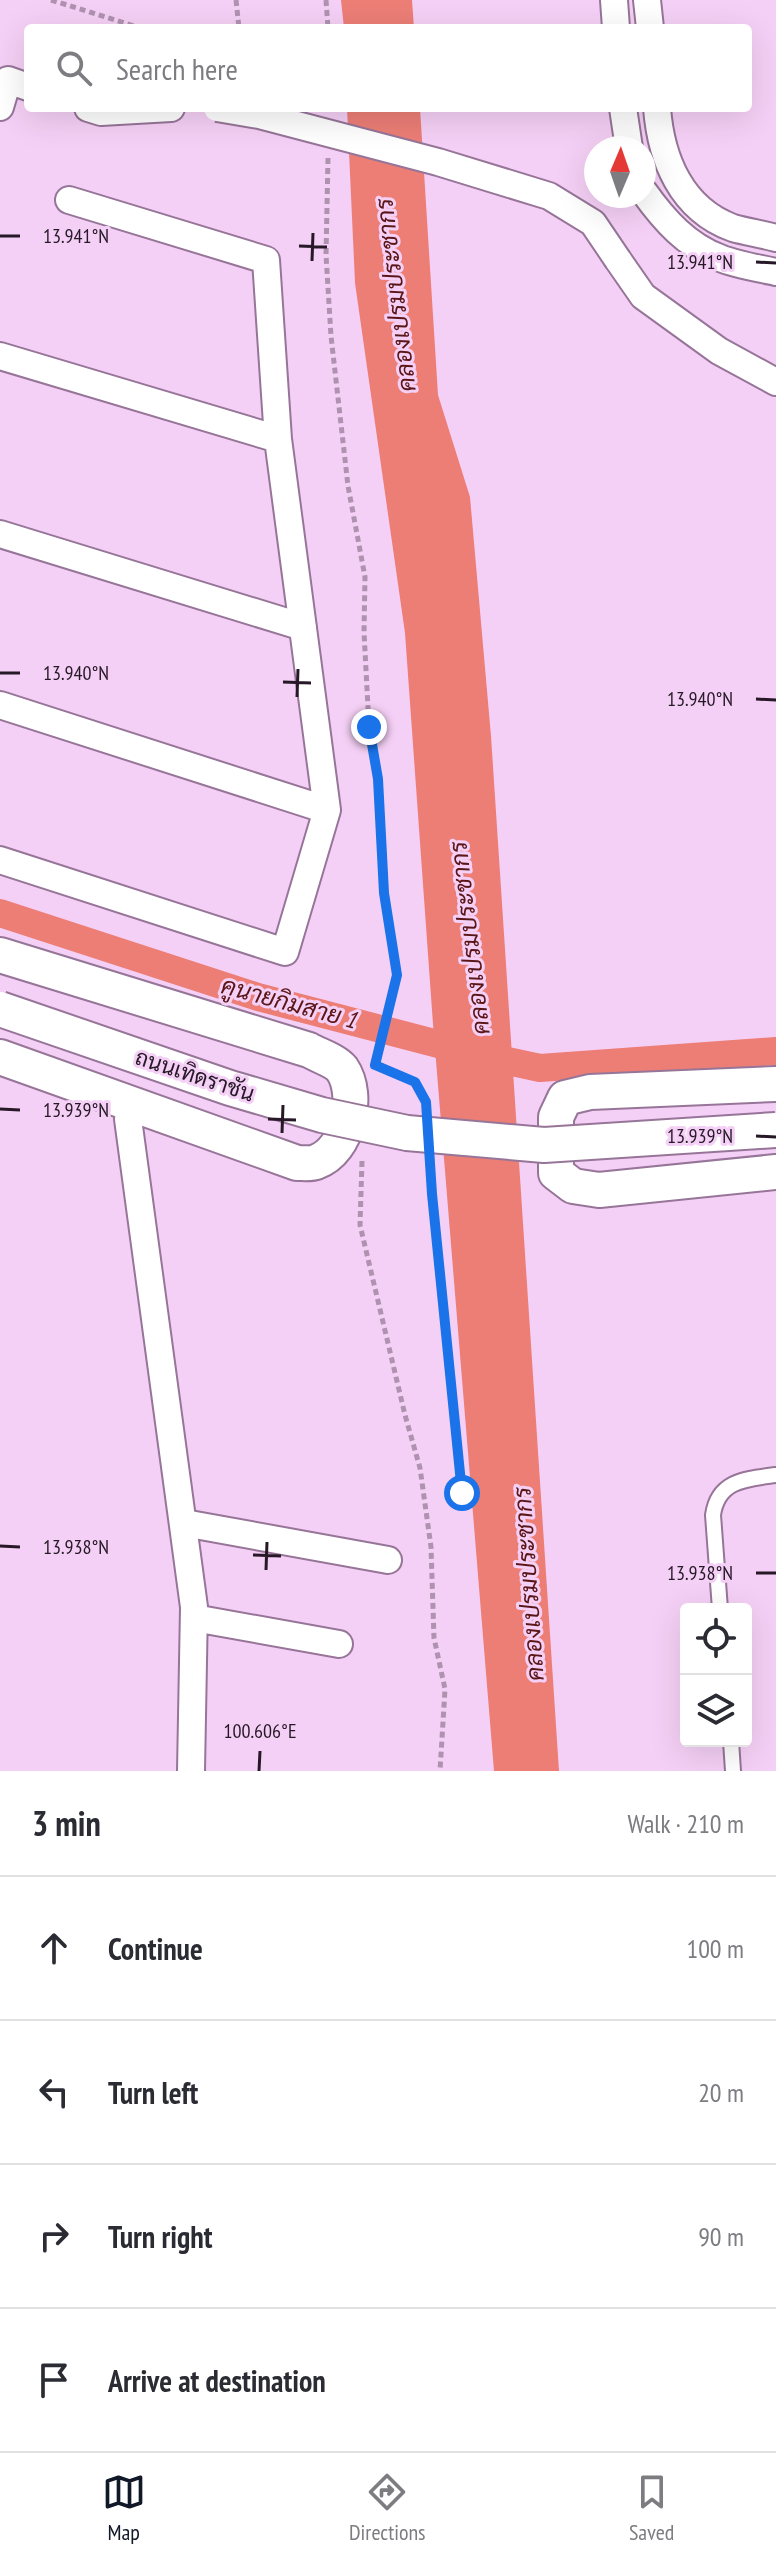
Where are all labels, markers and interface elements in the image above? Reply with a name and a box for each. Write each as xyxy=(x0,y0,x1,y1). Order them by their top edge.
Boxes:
search box xyxy=(24,24,752,112)
icon: search xyxy=(52,46,96,90)
text: Search here xyxy=(116,49,238,88)
north arrow xyxy=(584,136,656,208)
water label: คลองเปรมประชากร xyxy=(368,195,423,394)
text: 13.941°N xyxy=(43,223,109,249)
text: 13.941°N xyxy=(667,249,733,275)
text: 13.940°N xyxy=(43,660,109,686)
text: 13.940°N xyxy=(667,686,733,712)
route end xyxy=(351,709,387,745)
water label: คลองเปรมประชากร xyxy=(442,838,497,1037)
water label: คูนายกิมสาย 1 xyxy=(218,970,360,1037)
street label: ถนนเทิดราชัน xyxy=(132,1043,258,1107)
text: 13.939°N xyxy=(43,1097,109,1123)
text: 13.939°N xyxy=(667,1123,733,1149)
route start xyxy=(444,1475,480,1511)
water label: คลองเปรมประชากร xyxy=(506,1484,551,1682)
text: 13.938°N xyxy=(43,1534,109,1560)
text: 13.938°N xyxy=(667,1560,733,1586)
map controls xyxy=(680,1603,752,1747)
button: locate xyxy=(680,1603,752,1675)
button: layers xyxy=(680,1675,752,1747)
text: 100.606°E xyxy=(224,1718,296,1744)
text: 3 min xyxy=(32,1801,101,1845)
text: Walk · 210 m xyxy=(627,1807,744,1840)
icon: ahead xyxy=(32,1926,76,1970)
text: Continue xyxy=(108,1929,203,1968)
text: 100 m xyxy=(686,1932,744,1965)
icon: left xyxy=(32,2070,76,2114)
text: Turn left xyxy=(108,2073,198,2112)
text: 20 m xyxy=(698,2076,744,2109)
icon: right xyxy=(32,2214,76,2258)
text: Turn right xyxy=(108,2217,212,2256)
text: 90 m xyxy=(698,2220,744,2253)
icon: arrive xyxy=(32,2358,76,2402)
text: Arrive at destination xyxy=(108,2361,326,2400)
tab: Map xyxy=(102,2470,146,2546)
tab: Directions xyxy=(349,2470,426,2546)
tab: Saved xyxy=(629,2470,674,2546)

